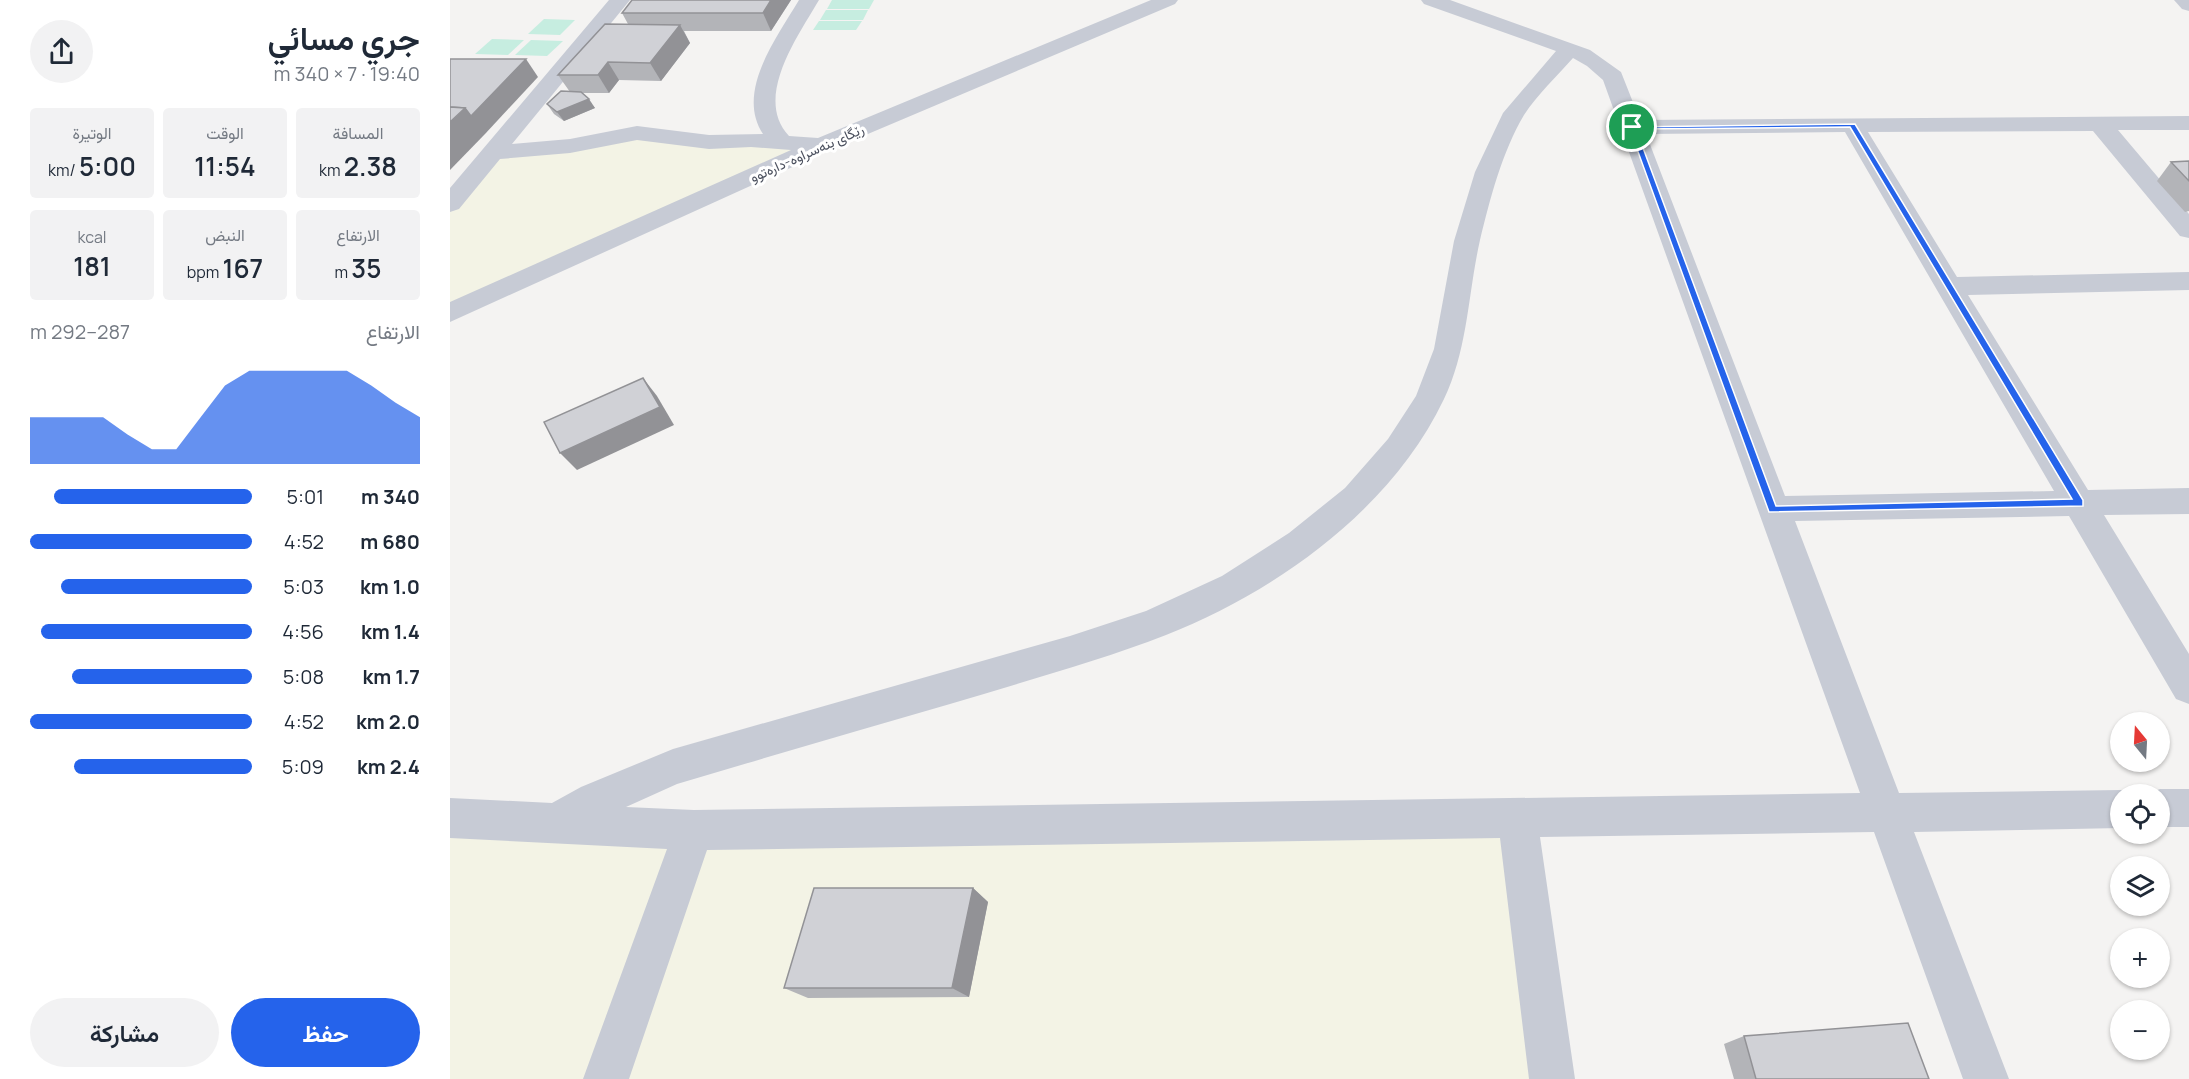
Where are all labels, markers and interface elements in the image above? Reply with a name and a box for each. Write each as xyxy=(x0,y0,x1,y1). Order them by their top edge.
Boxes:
text: جري مسائي xyxy=(268,15,420,60)
button: share xyxy=(30,20,93,83)
text: 19:40 · 7 × 340 m xyxy=(273,60,420,87)
pin xyxy=(1606,101,1657,152)
icon: arrive xyxy=(1615,110,1648,143)
street label: رێگای بنەسراوە-دارەتوو xyxy=(747,119,867,186)
text: الوتيرة xyxy=(72,122,112,144)
text: الوقت xyxy=(206,122,244,144)
text: المسافة xyxy=(333,122,383,144)
text: 5:00 xyxy=(79,148,136,184)
text: 11:54 xyxy=(194,148,256,184)
text: 2.38 xyxy=(344,148,397,184)
text: /km xyxy=(48,159,79,181)
text: km xyxy=(319,159,344,181)
text: النبض xyxy=(205,224,245,246)
text: الارتفاع xyxy=(336,224,380,246)
text: kcal xyxy=(77,226,107,248)
text: 181 xyxy=(73,248,111,284)
text: 167 xyxy=(222,250,263,286)
text: 35 xyxy=(351,250,381,286)
text: bpm xyxy=(187,261,222,283)
text: m xyxy=(335,261,351,283)
text: 287–292 m xyxy=(30,318,130,345)
text: الارتفاع xyxy=(366,318,420,345)
text: 5:01 xyxy=(286,483,324,510)
text: 340 m xyxy=(361,483,420,510)
text: 4:52 xyxy=(284,528,324,555)
text: 680 m xyxy=(360,528,420,555)
text: 5:03 xyxy=(283,573,324,600)
text: 1.0 km xyxy=(360,573,420,600)
text: 4:56 xyxy=(282,618,324,645)
text: 1.4 km xyxy=(361,618,420,645)
text: 5:08 xyxy=(283,663,324,690)
text: 1.7 km xyxy=(363,663,420,690)
text: 4:52 xyxy=(284,708,324,735)
text: 2.0 km xyxy=(356,708,420,735)
north arrow xyxy=(2110,712,2170,772)
map controls xyxy=(2110,712,2170,1060)
text: 5:09 xyxy=(282,753,324,780)
text: 2.4 km xyxy=(357,753,420,780)
button: locate xyxy=(2110,784,2170,844)
button: layers xyxy=(2110,856,2170,916)
button: + xyxy=(2110,928,2170,988)
button: مشاركة xyxy=(30,998,219,1067)
button: حفظ xyxy=(231,998,420,1067)
button: − xyxy=(2110,1000,2170,1060)

